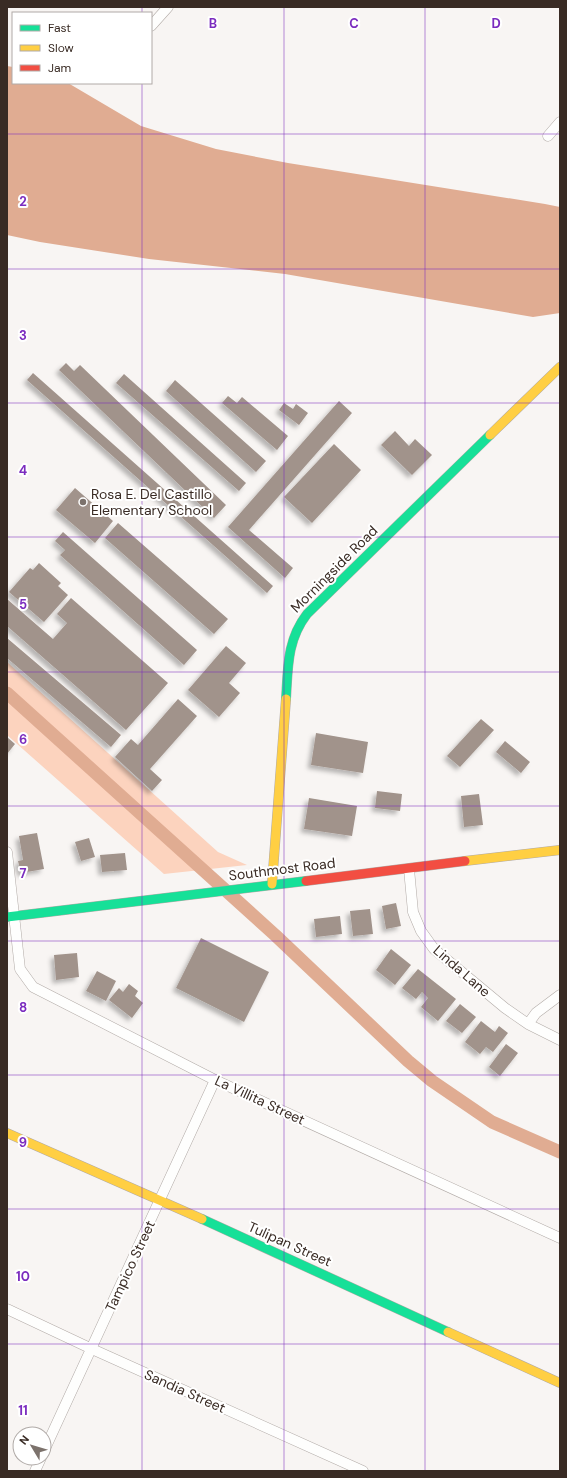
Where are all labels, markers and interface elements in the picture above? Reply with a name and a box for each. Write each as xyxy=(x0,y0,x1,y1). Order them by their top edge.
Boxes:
legend xyxy=(12,12,152,84)
text: B xyxy=(209,15,217,32)
text: C xyxy=(349,15,359,32)
text: D xyxy=(491,15,501,32)
text: Fast xyxy=(48,20,71,36)
text: Slow xyxy=(48,40,74,56)
text: Jam xyxy=(48,60,71,76)
text: 2 xyxy=(19,193,27,210)
text: 3 xyxy=(19,327,27,344)
text: 4 xyxy=(19,462,27,479)
place label: Rosa E. Del Castillo Elementary School xyxy=(91,485,212,519)
marker: Rosa E. Del Castillo Elementary School xyxy=(78,497,88,507)
street label: Morningside Road xyxy=(287,522,381,616)
text: 5 xyxy=(19,596,27,613)
text: 6 xyxy=(19,731,27,748)
street label: Southmost Road xyxy=(228,854,336,884)
text: 7 xyxy=(20,865,27,882)
street label: Linda Lane xyxy=(430,941,494,1001)
text: 8 xyxy=(19,999,27,1016)
street label: La Villita Street xyxy=(212,1071,308,1129)
text: 9 xyxy=(19,1134,27,1151)
street label: Tampico Street xyxy=(101,1217,159,1315)
street label: Tulipan Street xyxy=(245,1218,335,1270)
text: 10 xyxy=(16,1268,30,1285)
street label: Sandia Street xyxy=(142,1365,228,1417)
text: 11 xyxy=(18,1402,28,1419)
north arrow xyxy=(12,1426,52,1466)
text: N xyxy=(16,1432,32,1447)

